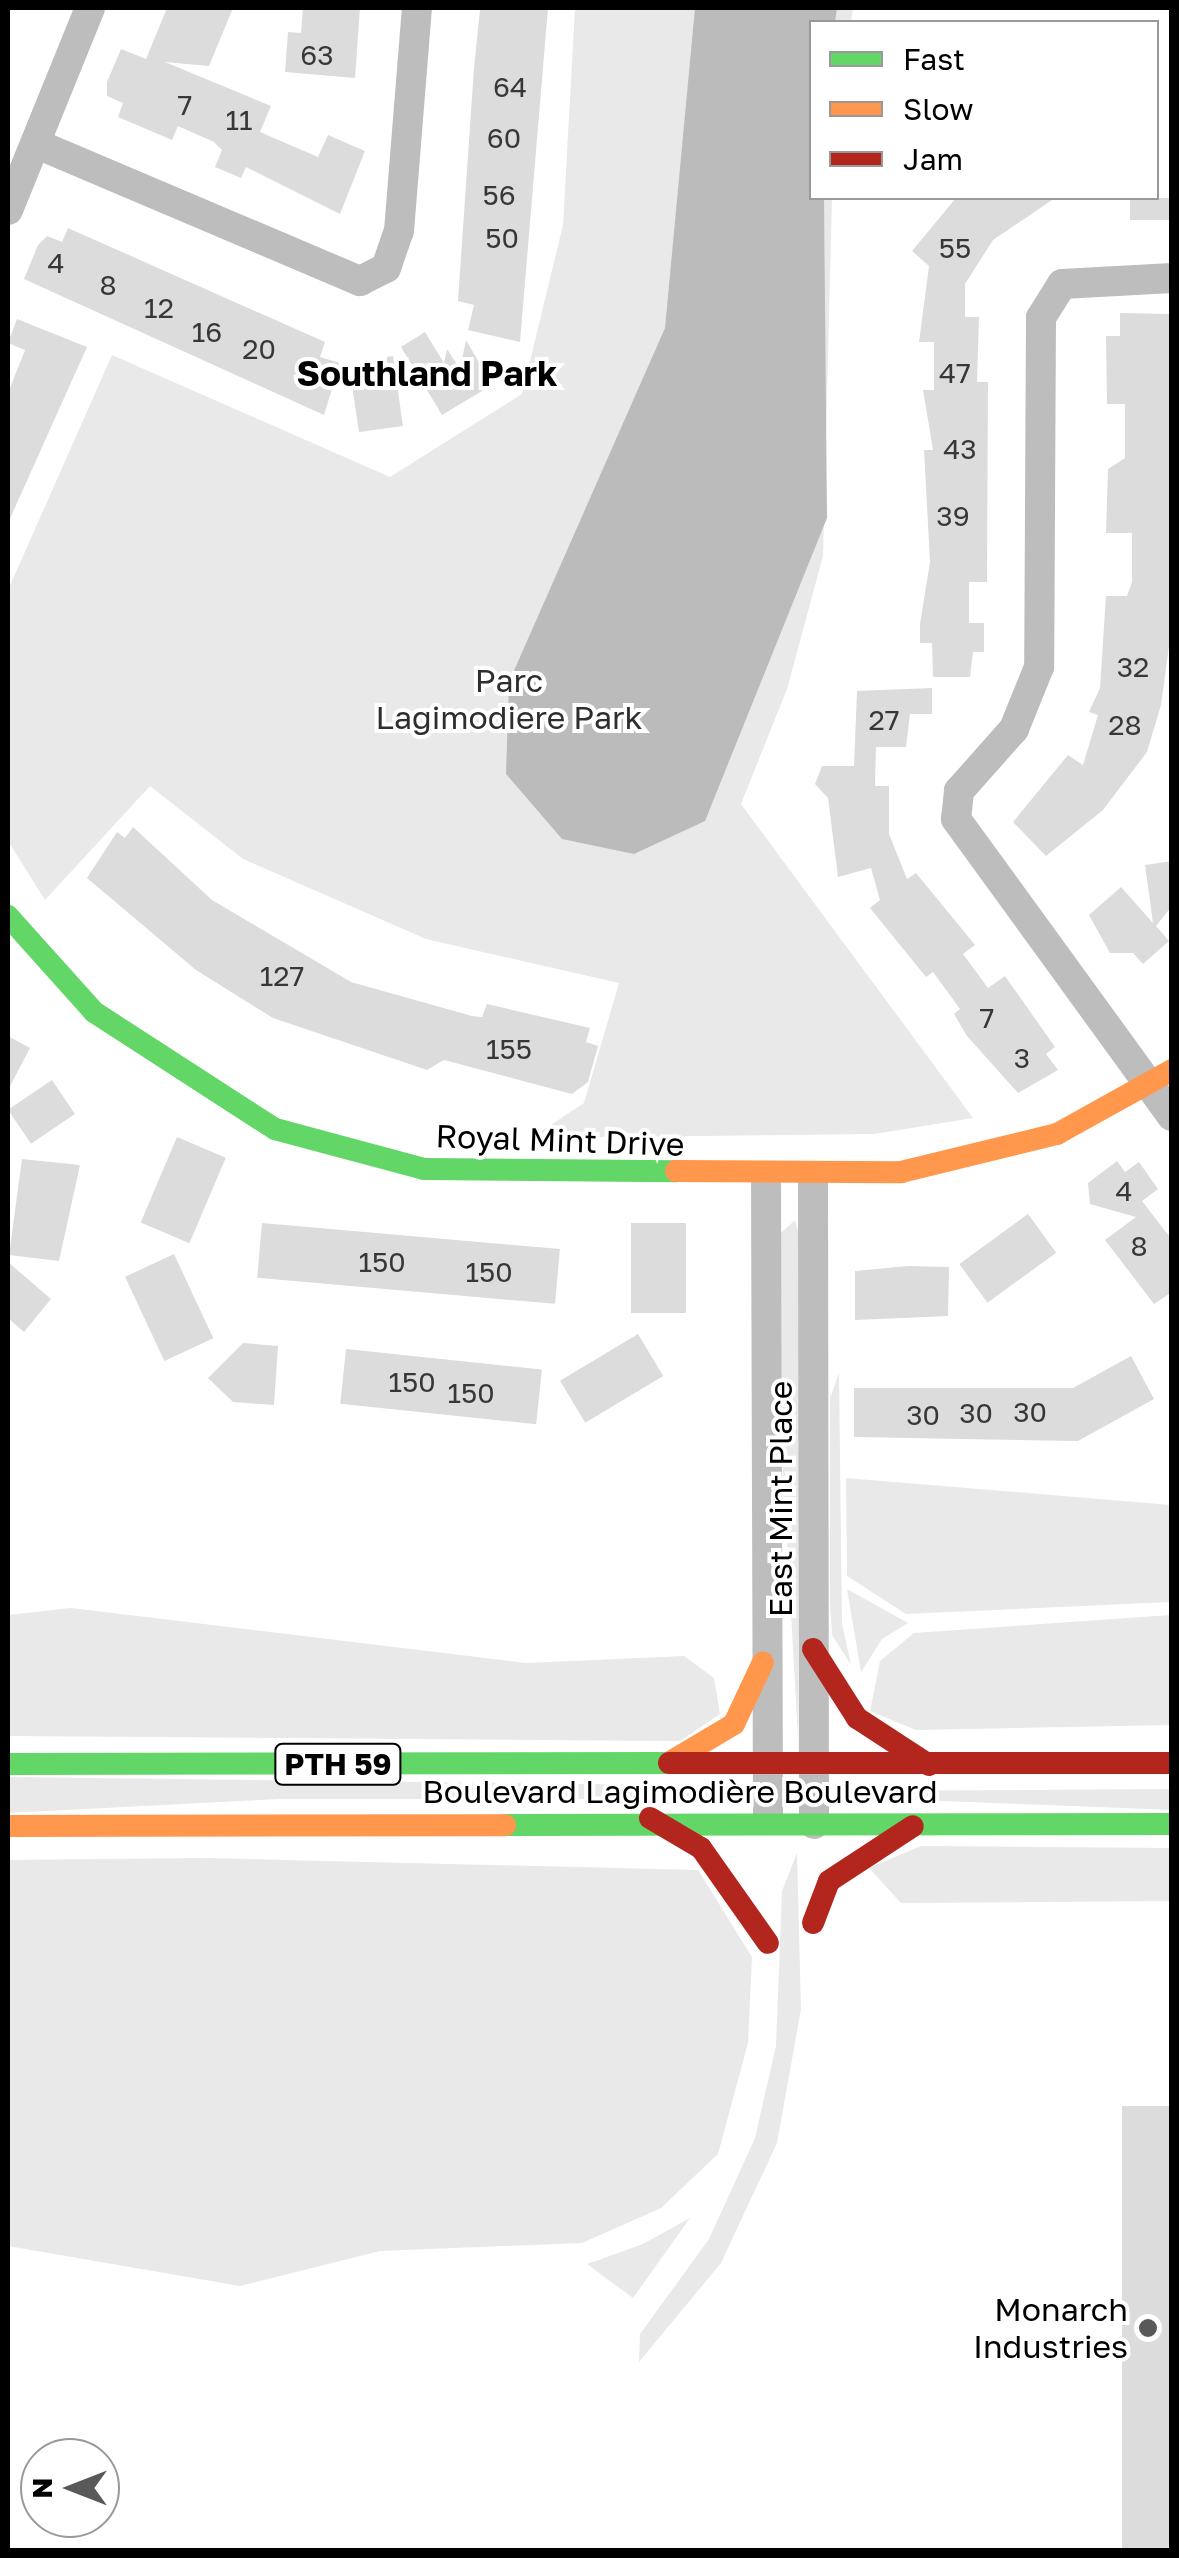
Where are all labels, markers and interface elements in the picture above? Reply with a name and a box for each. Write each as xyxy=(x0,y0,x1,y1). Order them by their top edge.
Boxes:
legend xyxy=(809,20,1159,200)
house number: 63 xyxy=(300,38,334,72)
text: Fast xyxy=(903,41,965,77)
house number: 64 xyxy=(493,70,527,104)
house number: 7 xyxy=(178,88,192,122)
text: Slow xyxy=(903,91,974,127)
house number: 11 xyxy=(225,103,253,137)
house number: 60 xyxy=(487,121,521,155)
text: Jam xyxy=(903,141,963,177)
house number: 56 xyxy=(482,178,516,212)
house number: 50 xyxy=(485,221,519,255)
house number: 55 xyxy=(939,231,971,265)
house number: 4 xyxy=(47,246,65,280)
house number: 8 xyxy=(99,268,117,302)
house number: 12 xyxy=(144,291,174,325)
house number: 16 xyxy=(192,315,222,349)
house number: 20 xyxy=(242,332,276,366)
district label: Southland Park xyxy=(296,352,558,394)
house number: 47 xyxy=(939,356,971,390)
house number: 43 xyxy=(943,432,977,466)
house number: 39 xyxy=(936,499,970,533)
house number: 32 xyxy=(1117,650,1149,684)
park label: Parc Lagimodiere Park xyxy=(375,662,643,737)
house number: 27 xyxy=(868,703,900,737)
house number: 28 xyxy=(1108,708,1142,742)
house number: 127 xyxy=(260,959,304,993)
house number: 7 xyxy=(980,1001,994,1035)
house number: 155 xyxy=(486,1032,532,1066)
house number: 3 xyxy=(1014,1041,1030,1075)
street label: Royal Mint Drive xyxy=(435,1116,685,1164)
house number: 4 xyxy=(1115,1174,1133,1208)
house number: 8 xyxy=(1130,1229,1148,1263)
house number: 150 xyxy=(358,1245,406,1279)
house number: 150 xyxy=(465,1255,513,1289)
house number: 150 xyxy=(388,1365,436,1399)
house number: 150 xyxy=(447,1376,495,1410)
street label: East Mint Place xyxy=(761,1381,799,1617)
house number: 30 xyxy=(1013,1395,1047,1429)
house number: 30 xyxy=(959,1396,993,1430)
house number: 30 xyxy=(906,1398,940,1432)
road number: PTH 59 xyxy=(273,1739,403,1789)
street label: Boulevard Lagimodière Boulevard xyxy=(422,1772,938,1810)
place label: Monarch Industries xyxy=(973,2291,1128,2366)
marker: Monarch Industries xyxy=(1137,2317,1159,2339)
north arrow xyxy=(20,2438,120,2538)
text: N xyxy=(25,2477,58,2499)

